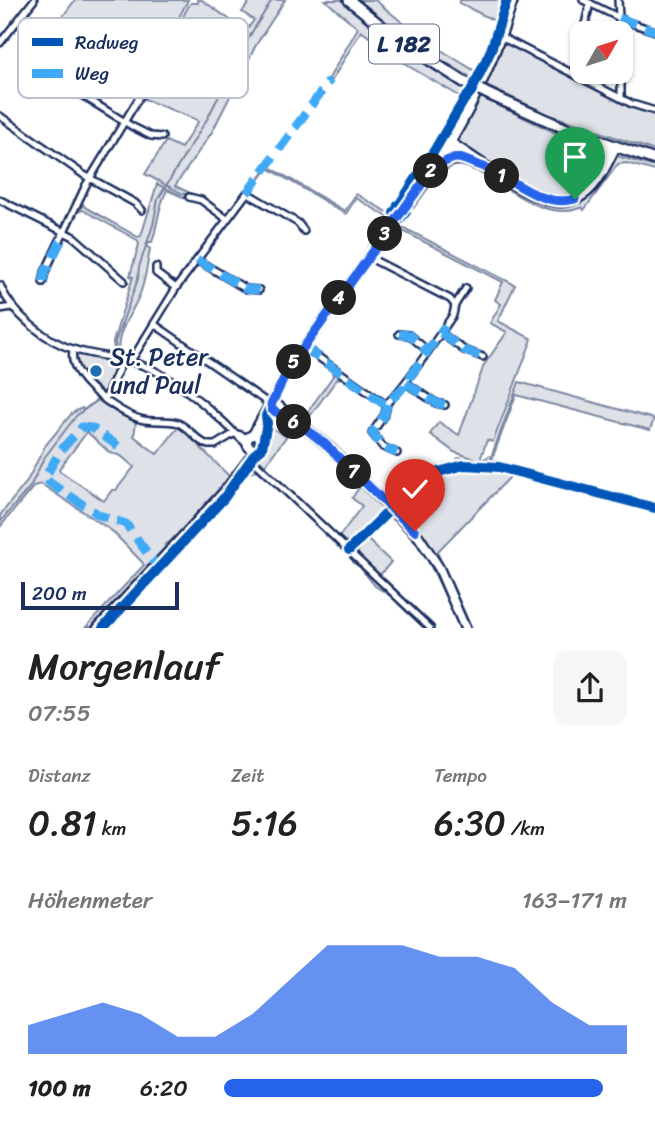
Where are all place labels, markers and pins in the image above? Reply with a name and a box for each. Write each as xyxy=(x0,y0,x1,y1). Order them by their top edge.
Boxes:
pin xyxy=(545,127,605,199)
pin: 2 xyxy=(414,154,448,188)
pin: 1 xyxy=(484,158,520,194)
pin: 3 xyxy=(368,216,402,252)
pin: 4 xyxy=(322,280,356,316)
place label: St. Peter und Paul xyxy=(110,336,209,406)
pin: 5 xyxy=(276,344,312,380)
marker: St. Peter und Paul xyxy=(88,363,104,379)
pin: 6 xyxy=(276,404,312,440)
pin: 7 xyxy=(336,454,372,490)
pin xyxy=(385,459,445,531)

